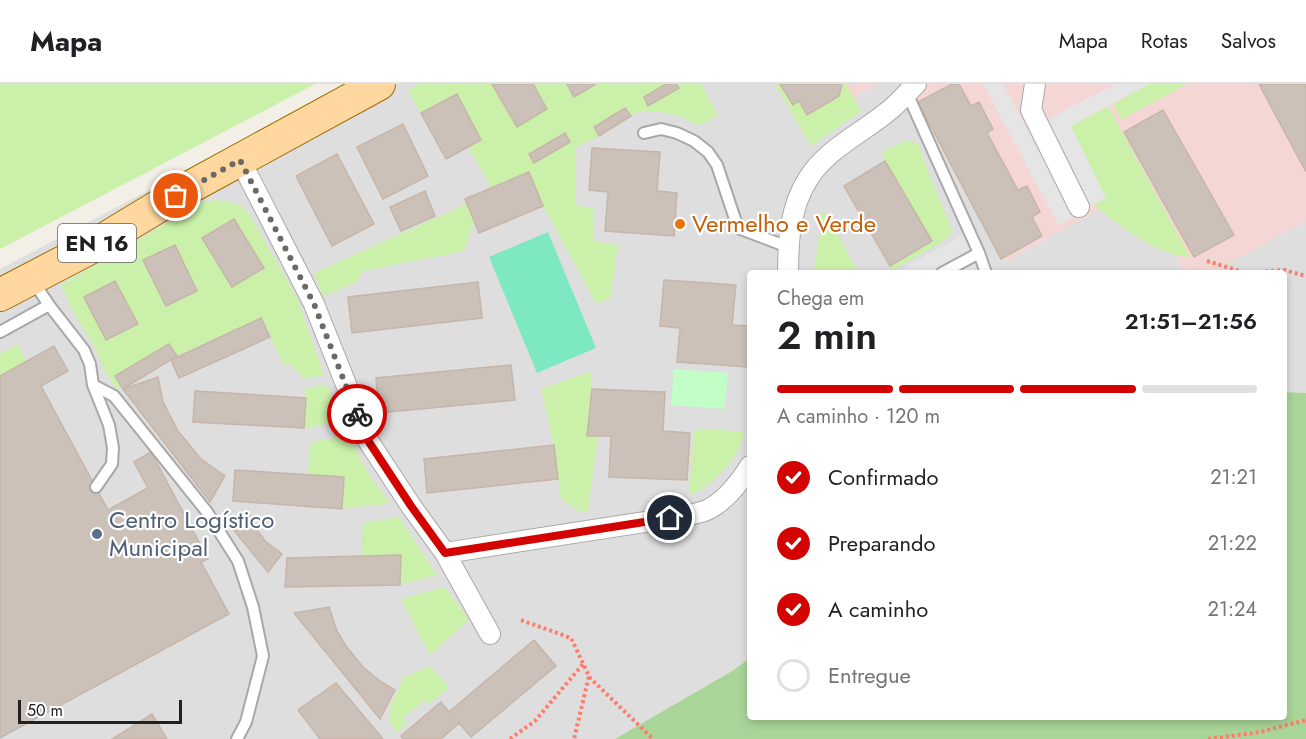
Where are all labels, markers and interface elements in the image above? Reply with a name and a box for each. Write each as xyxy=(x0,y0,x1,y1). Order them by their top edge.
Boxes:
text: Mapa xyxy=(30,21,102,62)
text: Mapa xyxy=(1059,26,1108,56)
text: Rotas xyxy=(1141,26,1188,56)
text: Salvos xyxy=(1221,26,1276,56)
pin xyxy=(150,170,201,221)
icon: bag xyxy=(159,179,192,212)
place label: Vermelho e Verde xyxy=(692,206,876,241)
marker: Vermelho e Verde xyxy=(673,217,687,231)
road number: EN 16 xyxy=(58,224,136,262)
text: Chega em xyxy=(777,284,864,313)
text: 21:51–21:56 xyxy=(1125,305,1257,337)
text: 2 min xyxy=(777,307,877,364)
courier xyxy=(327,384,387,444)
icon: bike xyxy=(341,398,374,431)
text: A caminho · 120 m xyxy=(777,402,940,431)
icon: check xyxy=(777,461,810,494)
text: Confirmado xyxy=(828,461,938,493)
text: 21:21 xyxy=(1210,463,1257,492)
pin xyxy=(644,492,695,543)
icon: home xyxy=(653,501,686,534)
place label: Centro Logístico Municipal xyxy=(109,502,274,565)
marker: Centro Logístico Municipal xyxy=(90,527,104,541)
icon: check xyxy=(777,527,810,560)
text: Preparando xyxy=(828,527,936,559)
text: 21:22 xyxy=(1208,529,1257,558)
icon: check xyxy=(777,593,810,626)
text: A caminho xyxy=(828,593,928,625)
text: 21:24 xyxy=(1208,595,1257,624)
text: Entregue xyxy=(828,659,911,691)
scale bar xyxy=(18,697,182,724)
text: 50 m xyxy=(27,699,63,722)

